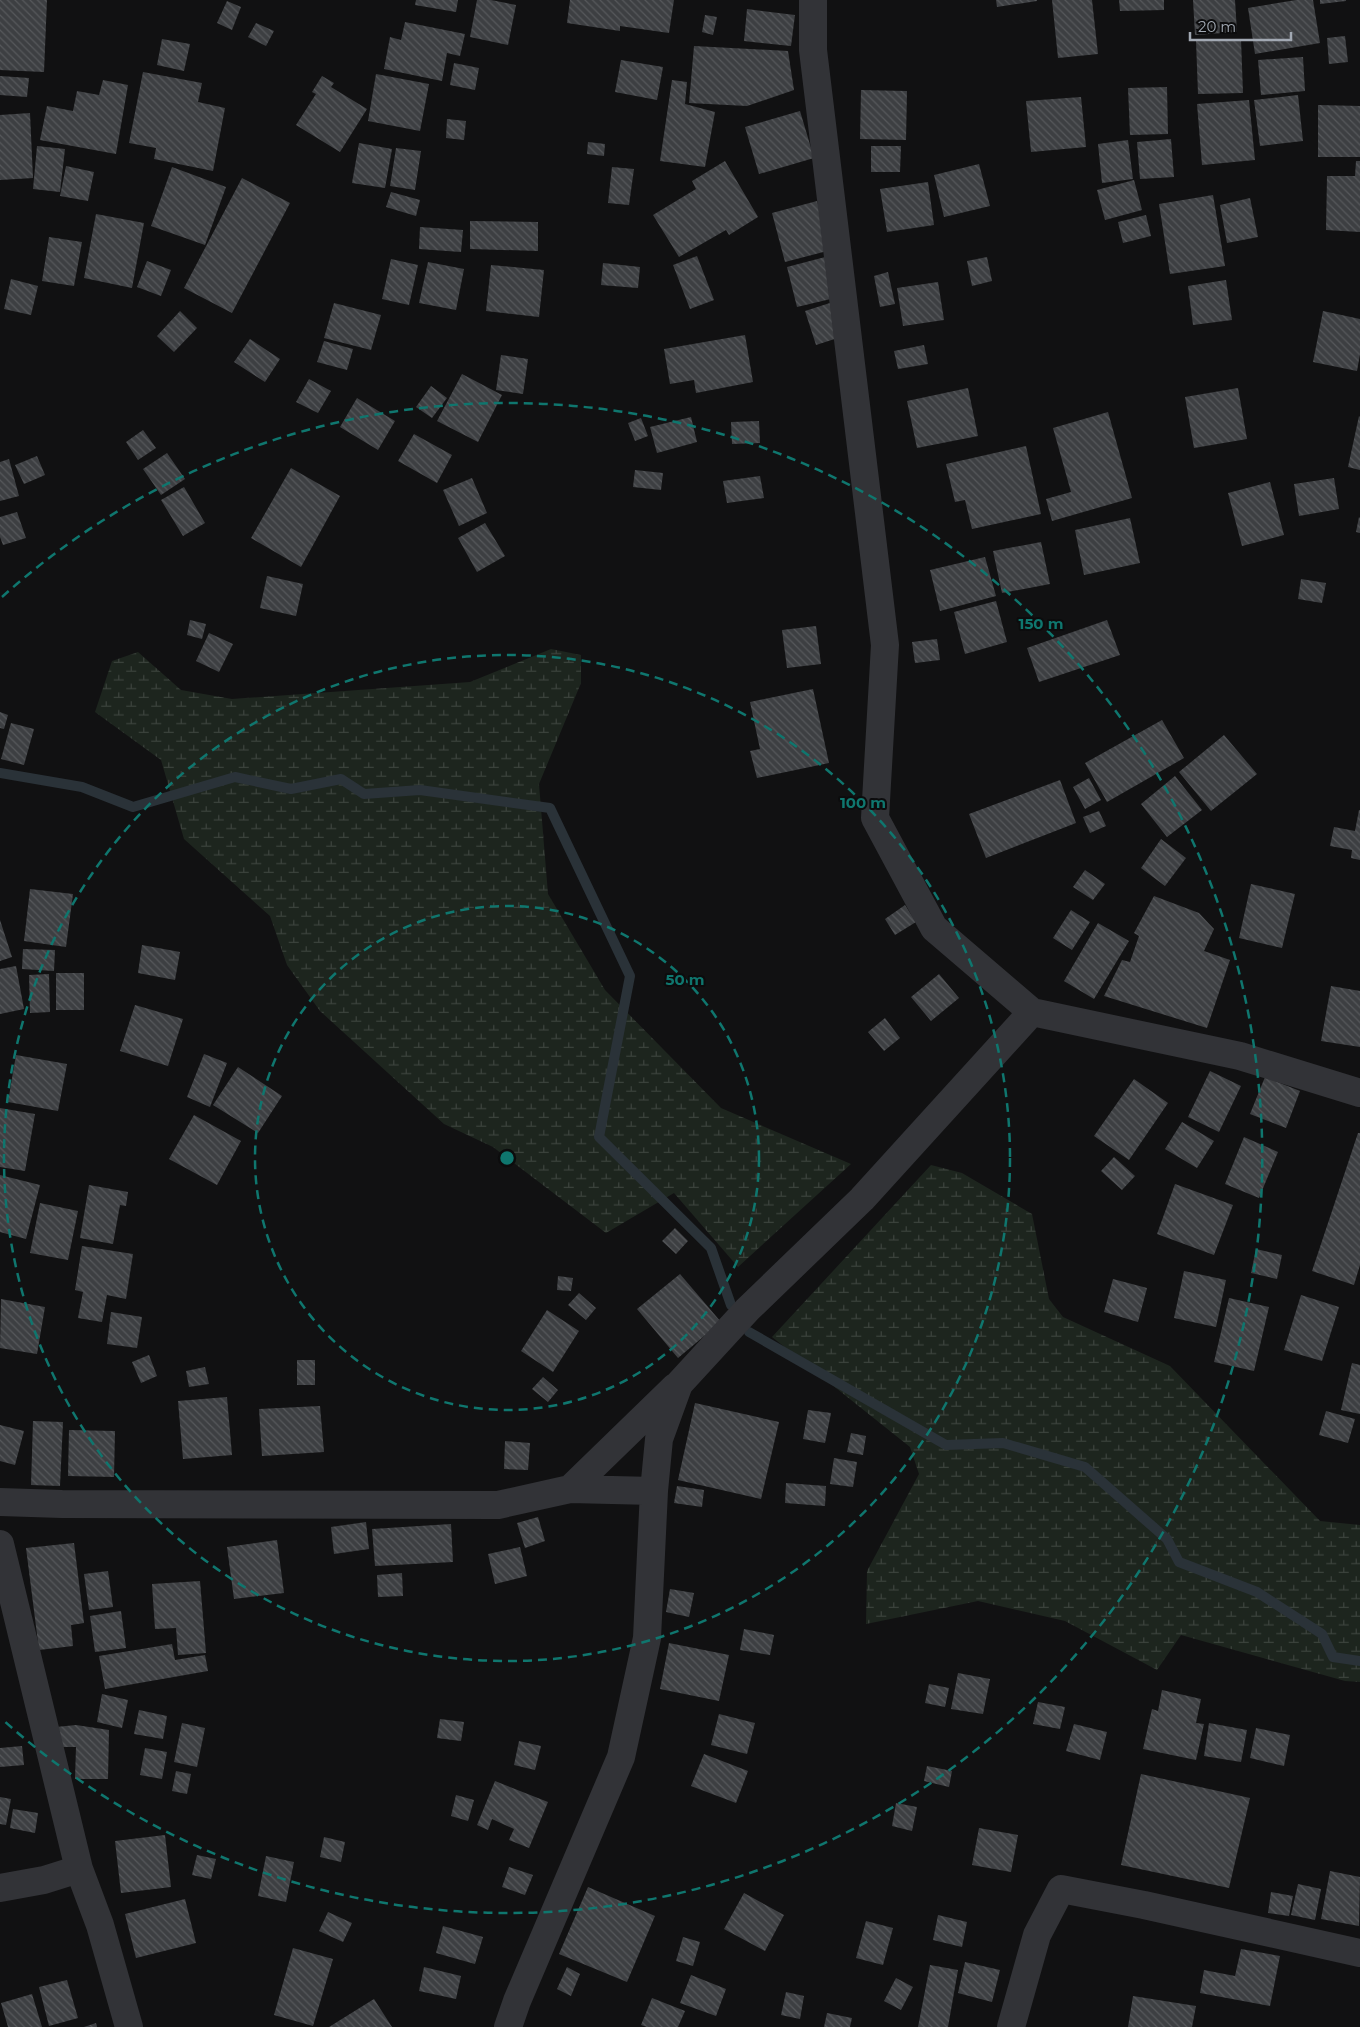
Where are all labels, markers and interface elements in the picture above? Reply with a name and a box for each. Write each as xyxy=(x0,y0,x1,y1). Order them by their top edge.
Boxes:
scale bar xyxy=(1190,10,1291,42)
text: 20 m xyxy=(1198,17,1236,36)
text: 150 m xyxy=(1019,614,1063,633)
text: 100 m xyxy=(840,793,886,812)
text: 50 m xyxy=(665,970,705,989)
centre of rings xyxy=(498,1149,516,1167)

